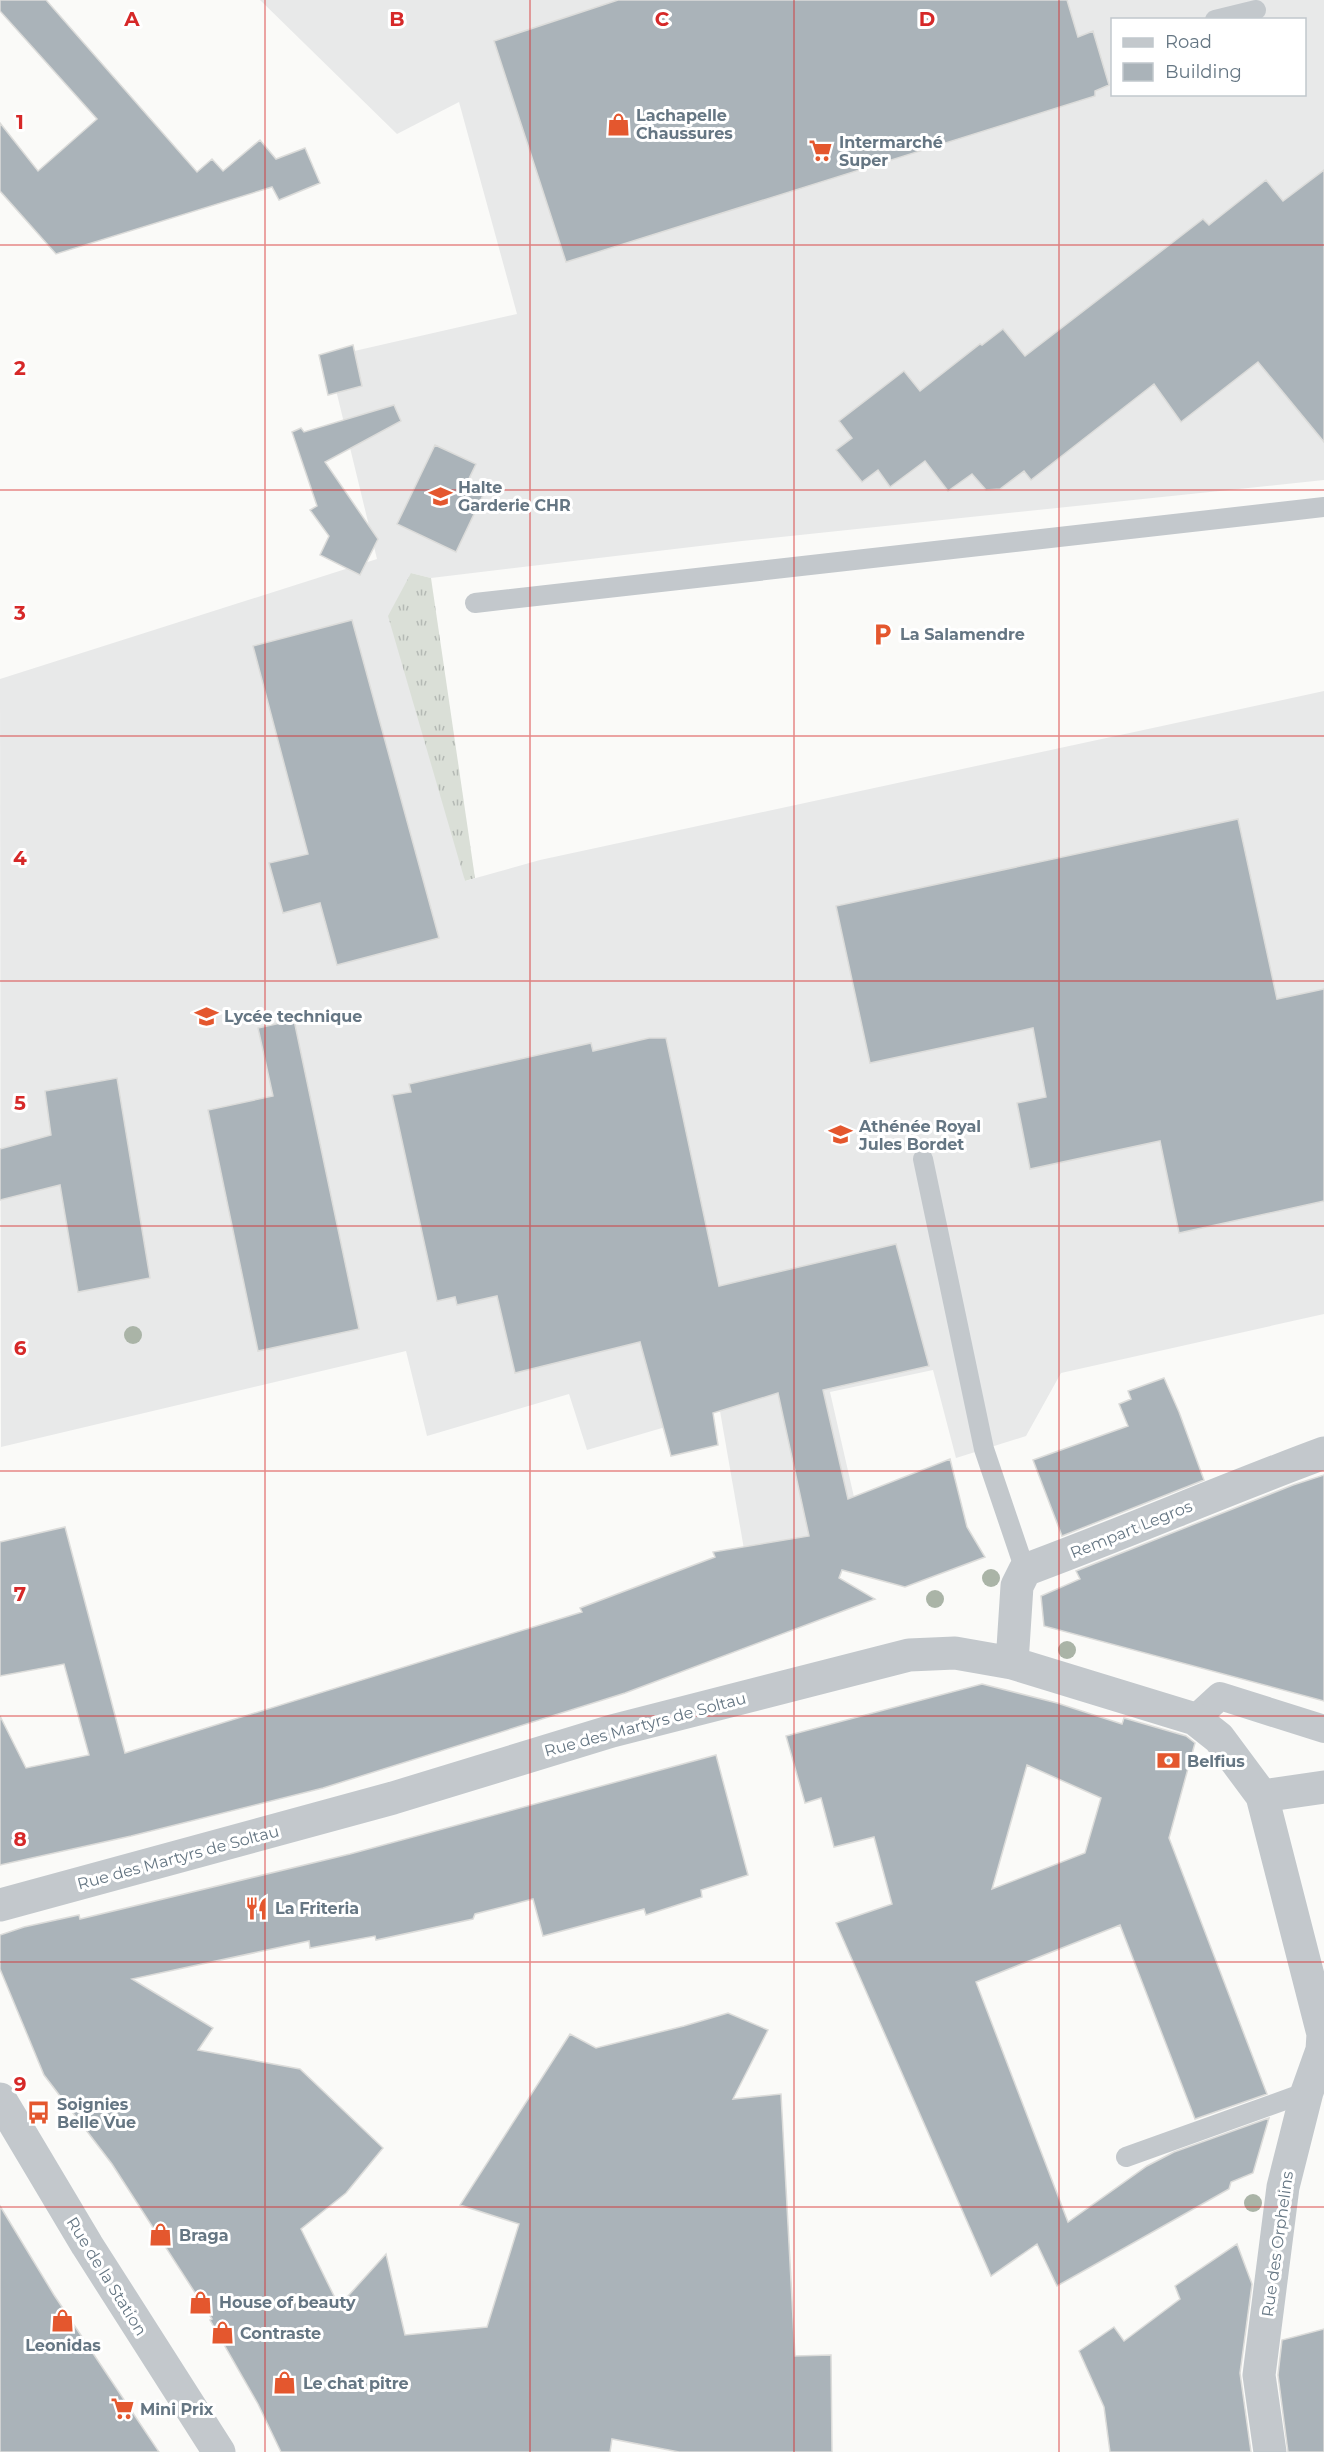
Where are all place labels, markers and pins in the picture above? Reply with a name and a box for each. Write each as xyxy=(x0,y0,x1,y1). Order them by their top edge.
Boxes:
place label: Lachapelle Chaussures xyxy=(636,106,733,143)
shop icon: Lachapelle Chaussures xyxy=(605,111,631,137)
place label: Intermarché Super xyxy=(839,133,943,170)
supermarket icon: Intermarché Super xyxy=(808,138,834,164)
place label: Halte Garderie CHR xyxy=(458,478,571,515)
school or university icon: Halte Garderie CHR xyxy=(427,483,453,509)
parking icon: La Salamendre xyxy=(869,621,895,647)
place label: La Salamendre xyxy=(900,625,1025,644)
school or university icon: Lycée technique xyxy=(193,1003,219,1029)
place label: Lycée technique xyxy=(224,1007,362,1026)
place label: Athénée Royal Jules Bordet xyxy=(858,1117,981,1154)
school or university icon: Athénée Royal Jules Bordet xyxy=(828,1122,854,1148)
bank icon: Belfius xyxy=(1156,1748,1182,1774)
place label: Belfius xyxy=(1187,1752,1245,1771)
restaurant icon: La Friteria xyxy=(244,1895,270,1921)
place label: La Friteria xyxy=(275,1899,359,1918)
place label: Soignies Belle Vue xyxy=(57,2095,136,2132)
bus stop icon: Soignies Belle Vue xyxy=(26,2100,52,2126)
shop icon: Braga xyxy=(148,2222,174,2248)
place label: Braga xyxy=(179,2226,229,2245)
shop icon: House of beauty xyxy=(188,2289,214,2315)
place label: House of beauty xyxy=(219,2293,356,2312)
shop icon: Leonidas xyxy=(50,2307,76,2333)
shop icon: Contraste xyxy=(209,2320,235,2346)
place label: Contraste xyxy=(240,2324,321,2343)
place label: Leonidas xyxy=(25,2336,101,2355)
shop icon: Le chat pitre xyxy=(272,2370,298,2396)
place label: Le chat pitre xyxy=(303,2374,409,2393)
supermarket icon: Mini Prix xyxy=(109,2396,135,2422)
place label: Mini Prix xyxy=(140,2400,214,2419)

